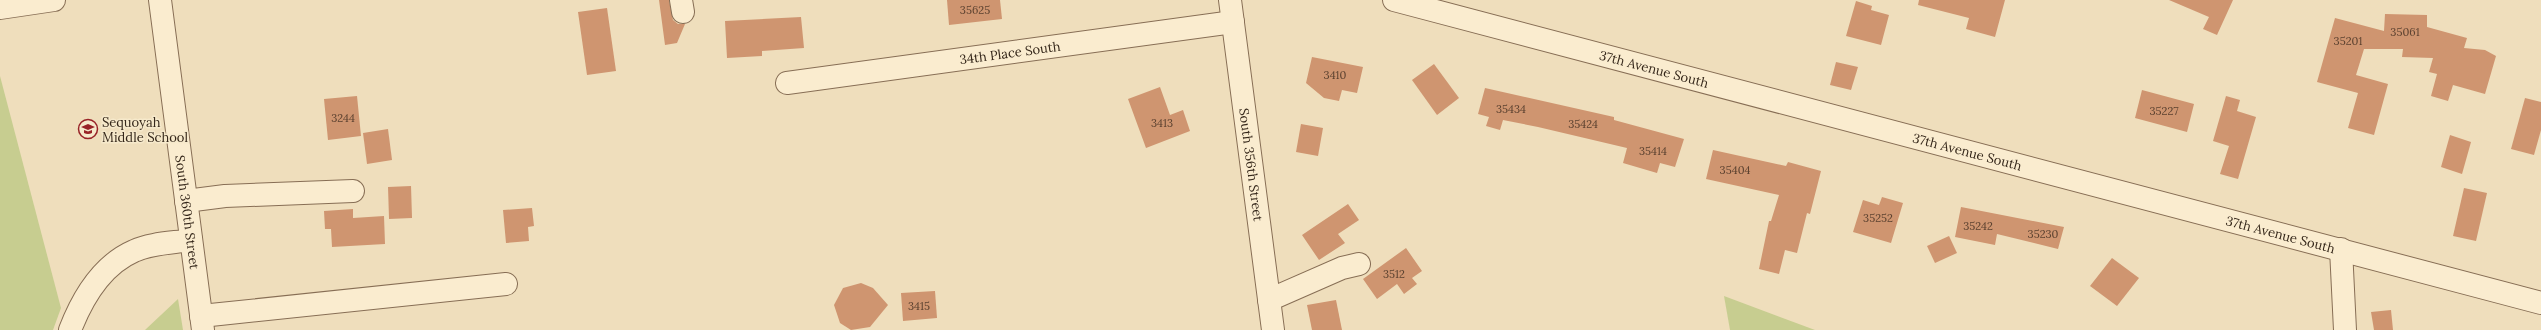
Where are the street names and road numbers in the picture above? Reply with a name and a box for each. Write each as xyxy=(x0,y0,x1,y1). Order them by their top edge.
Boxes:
street label: 34th Place South xyxy=(958,37,1062,68)
street label: 37th Avenue South xyxy=(1598,46,1711,91)
street label: South 356th Street xyxy=(1236,107,1267,222)
street label: 37th Avenue South xyxy=(1911,129,2024,174)
street label: South 360th Street xyxy=(172,154,204,270)
street label: 37th Avenue South xyxy=(2224,212,2337,257)

